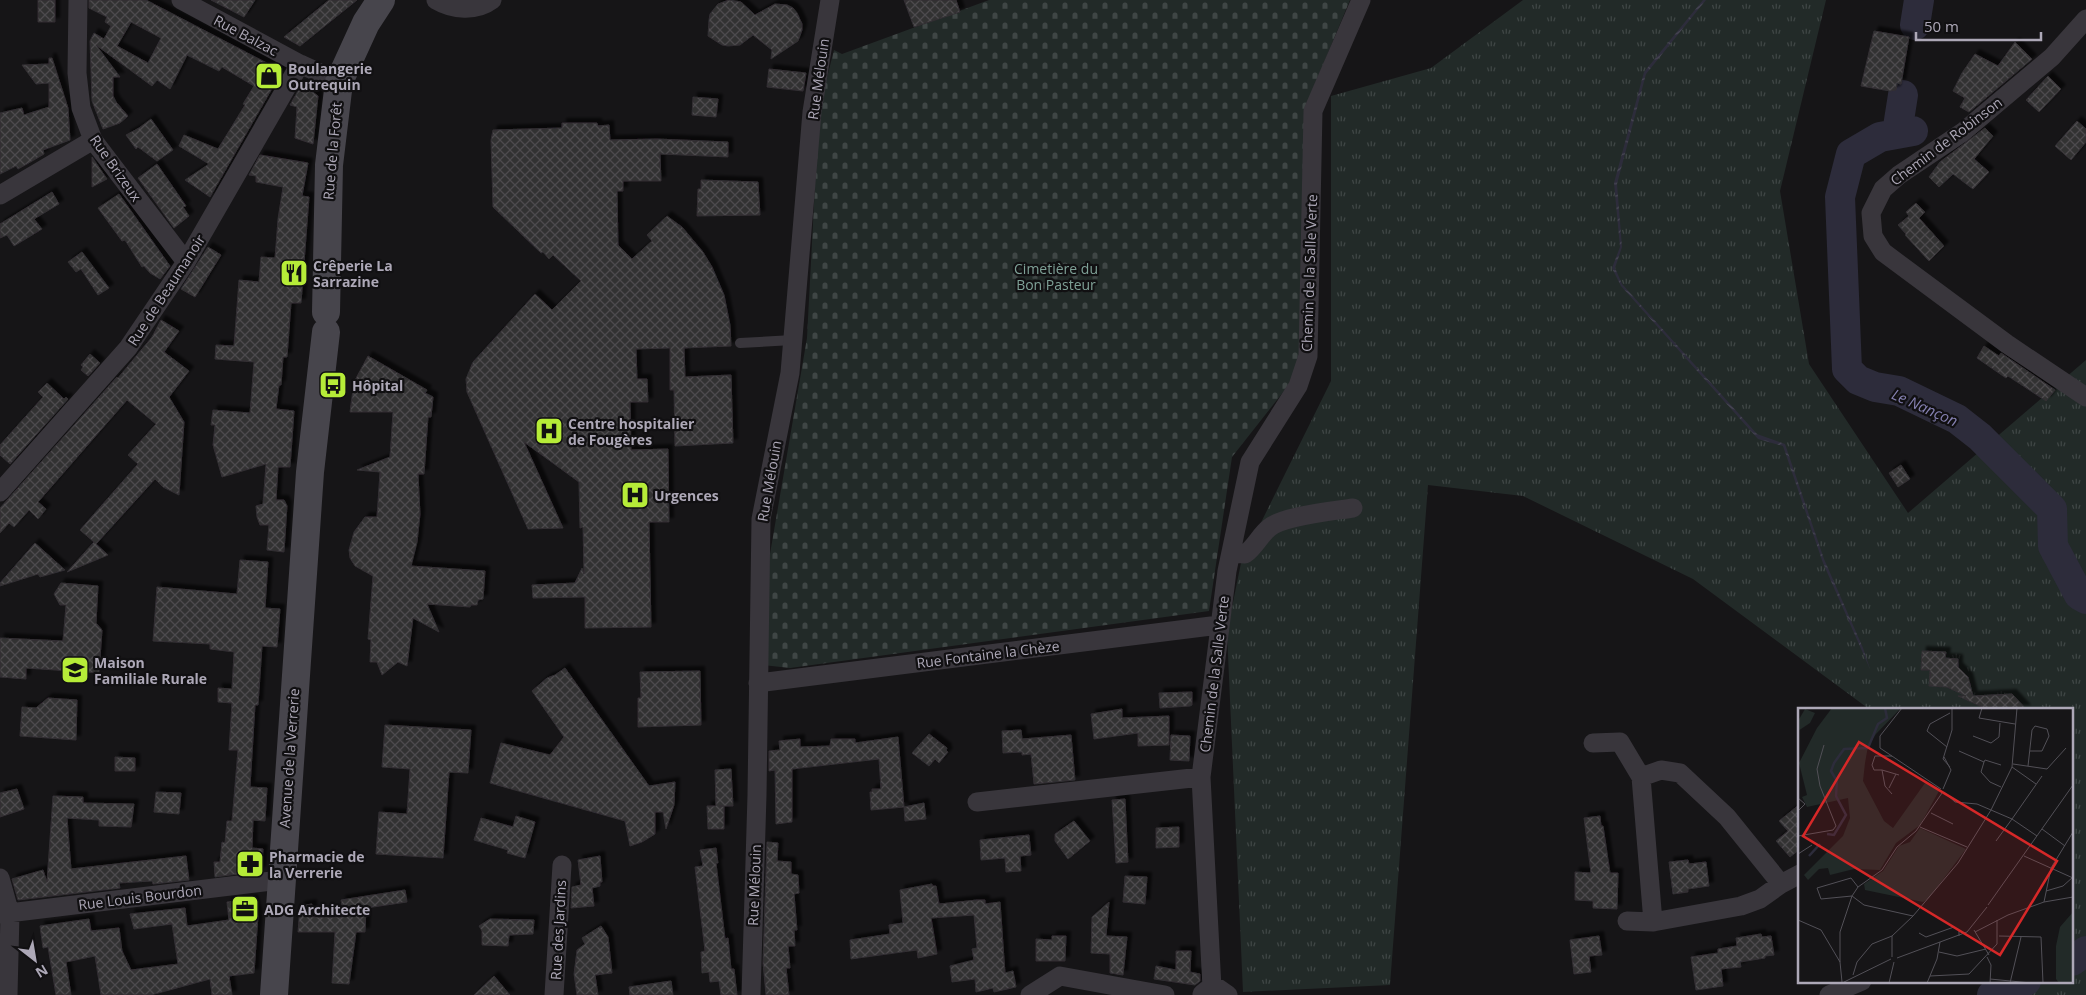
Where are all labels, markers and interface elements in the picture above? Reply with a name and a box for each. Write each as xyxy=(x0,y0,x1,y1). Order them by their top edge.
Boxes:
street label: Rue Balzac xyxy=(211,10,282,60)
scale bar xyxy=(1916,10,2041,42)
text: 50 m xyxy=(1924,16,1959,36)
street label: Rue Mélouin xyxy=(803,37,833,121)
place label: Boulangerie Outrequin xyxy=(288,59,372,94)
shop icon: Boulangerie Outrequin xyxy=(254,61,284,91)
street label: Chemin de Robinson xyxy=(1886,93,2006,189)
street label: Rue de la Forêt xyxy=(318,101,346,201)
street label: Rue Brizeux xyxy=(86,131,146,206)
street label: Chemin de la Salle Verte xyxy=(1297,194,1321,352)
street label: Rue de Beaumanoir xyxy=(123,230,209,349)
place label: Crêperie La Sarrazine xyxy=(313,256,393,291)
restaurant icon: Crêperie La Sarrazine xyxy=(279,258,309,288)
park label: Cimetière du Bon Pasteur xyxy=(1014,259,1098,294)
bus stop icon: Hôpital xyxy=(318,370,348,400)
place label: Hôpital xyxy=(352,376,403,395)
water label: Le Nançon xyxy=(1889,384,1961,430)
place label: Centre hospitalier de Fougères xyxy=(568,414,695,449)
hospital icon: Centre hospitalier de Fougères xyxy=(534,416,564,446)
street label: Rue Mélouin xyxy=(753,439,785,523)
hospital icon: Urgences xyxy=(620,480,650,510)
place label: Urgences xyxy=(654,486,719,505)
street label: Chemin de la Salle Verte xyxy=(1195,594,1233,753)
street label: Rue Fontaine la Chèze xyxy=(915,636,1061,672)
place label: Maison Familiale Rurale xyxy=(94,653,207,688)
school or university icon: Maison Familiale Rurale xyxy=(60,655,90,685)
street label: Avenue de la Verrerie xyxy=(275,687,303,829)
inset map xyxy=(1798,708,2074,982)
street label: Rue Mélouin xyxy=(743,844,765,926)
place label: Pharmacie de la Verrerie xyxy=(269,847,365,882)
pharmacy icon: Pharmacie de la Verrerie xyxy=(235,849,265,879)
street label: Rue des Jardins xyxy=(546,879,570,980)
street label: Rue Louis Bourdon xyxy=(77,880,203,914)
office icon: ADG Architecte xyxy=(230,894,260,924)
place label: ADG Architecte xyxy=(264,900,370,919)
north arrow xyxy=(10,935,60,985)
text: N xyxy=(32,960,52,983)

